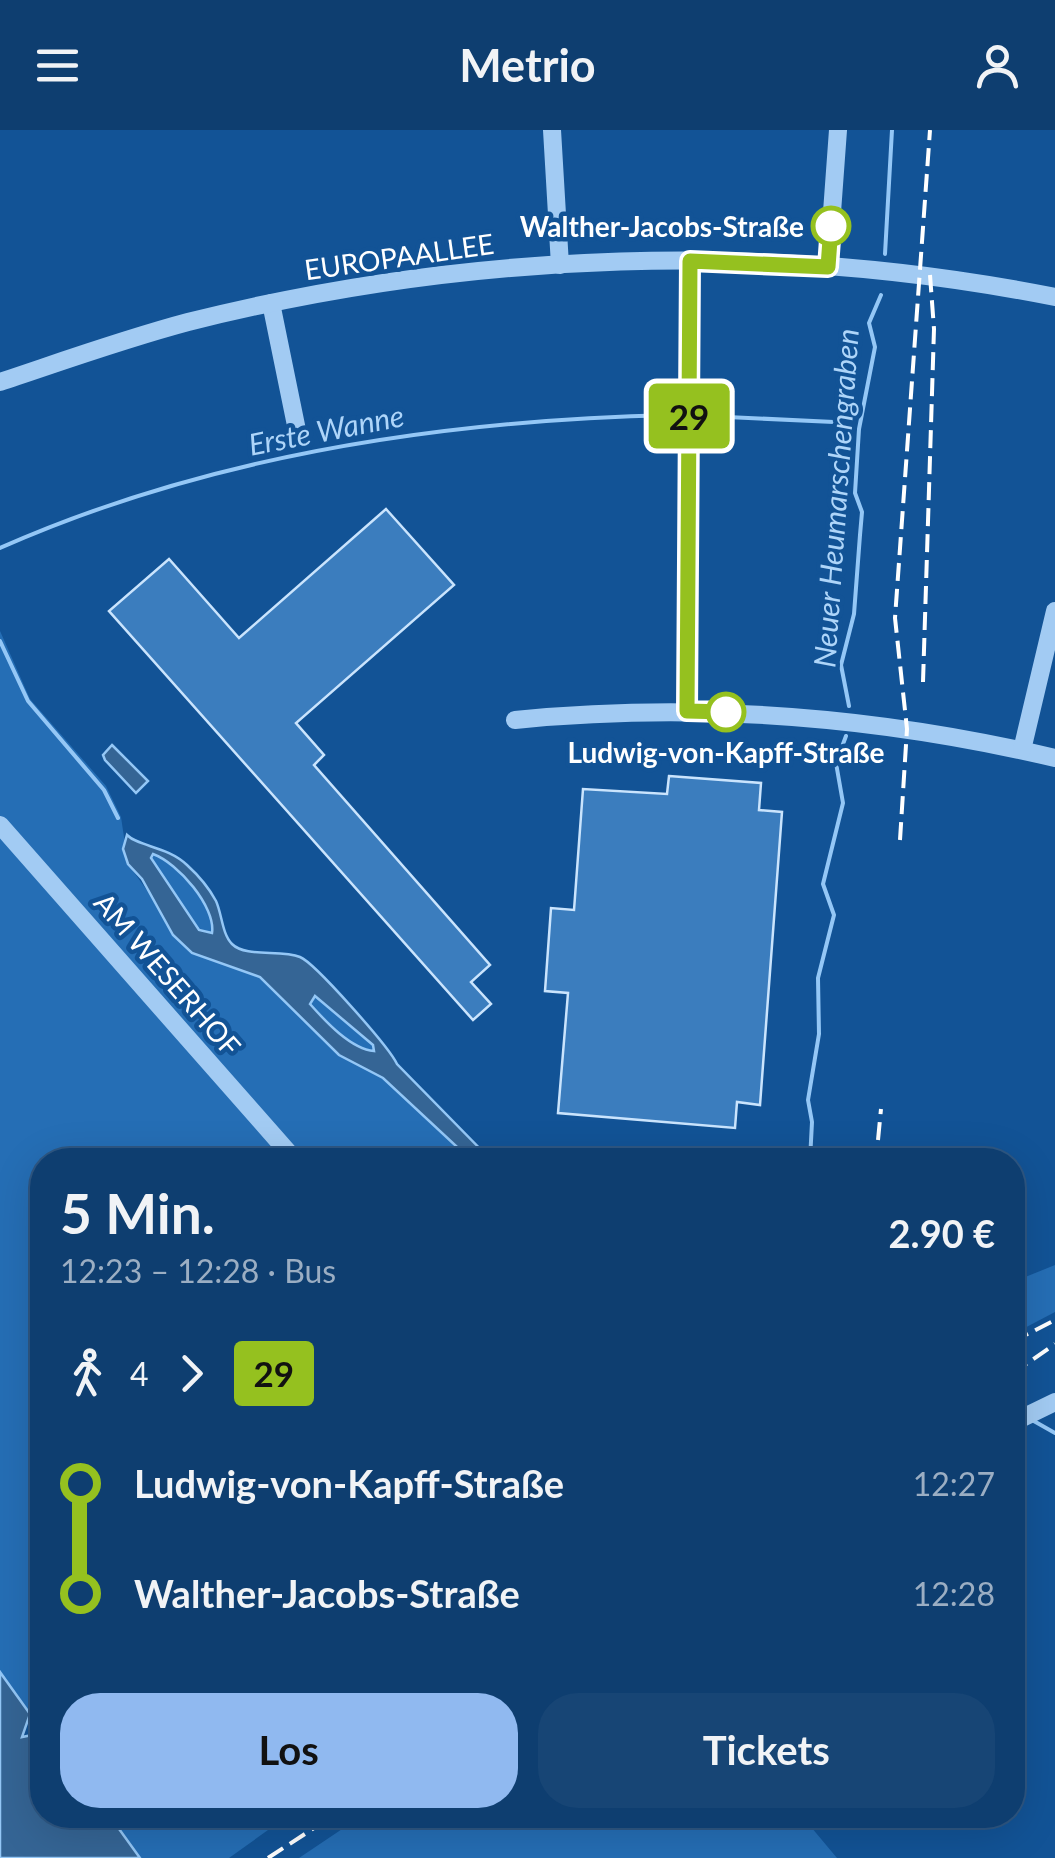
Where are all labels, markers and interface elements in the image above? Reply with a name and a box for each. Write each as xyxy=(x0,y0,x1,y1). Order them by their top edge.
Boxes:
icon: menu xyxy=(30,38,85,93)
text: Metrio xyxy=(459,38,596,92)
icon: person xyxy=(970,38,1025,93)
marker: Walther-Jacobs-Straße xyxy=(812,207,850,245)
place label: Walther-Jacobs-Straße xyxy=(520,209,804,243)
street label: EUROPAALLEE xyxy=(302,226,496,286)
water label: Neuer Heumarschengraben xyxy=(805,327,865,669)
line badge: 29 xyxy=(644,384,734,448)
text: 29 xyxy=(669,395,709,437)
water label: Erste Wanne xyxy=(245,396,407,462)
marker: Ludwig-von-Kapff-Straße xyxy=(707,693,745,731)
place label: Ludwig-von-Kapff-Straße xyxy=(568,735,885,769)
street label: AM WESERHOF xyxy=(88,885,248,1063)
text: 5 Min. xyxy=(60,1180,215,1246)
text: 2.90 € xyxy=(889,1210,995,1256)
text: 12:23 – 12:28 · Bus xyxy=(60,1251,336,1290)
icon: walk xyxy=(60,1346,115,1401)
icon: forward xyxy=(164,1346,219,1401)
text: 29 xyxy=(254,1352,294,1394)
text: 4 xyxy=(130,1354,149,1393)
text: Ludwig-von-Kapff-Straße xyxy=(134,1460,564,1506)
text: 12:27 xyxy=(913,1464,995,1503)
text: Walther-Jacobs-Straße xyxy=(134,1570,520,1616)
text: 12:28 xyxy=(913,1574,995,1613)
button: Los xyxy=(60,1693,518,1808)
button: Tickets xyxy=(538,1693,995,1808)

